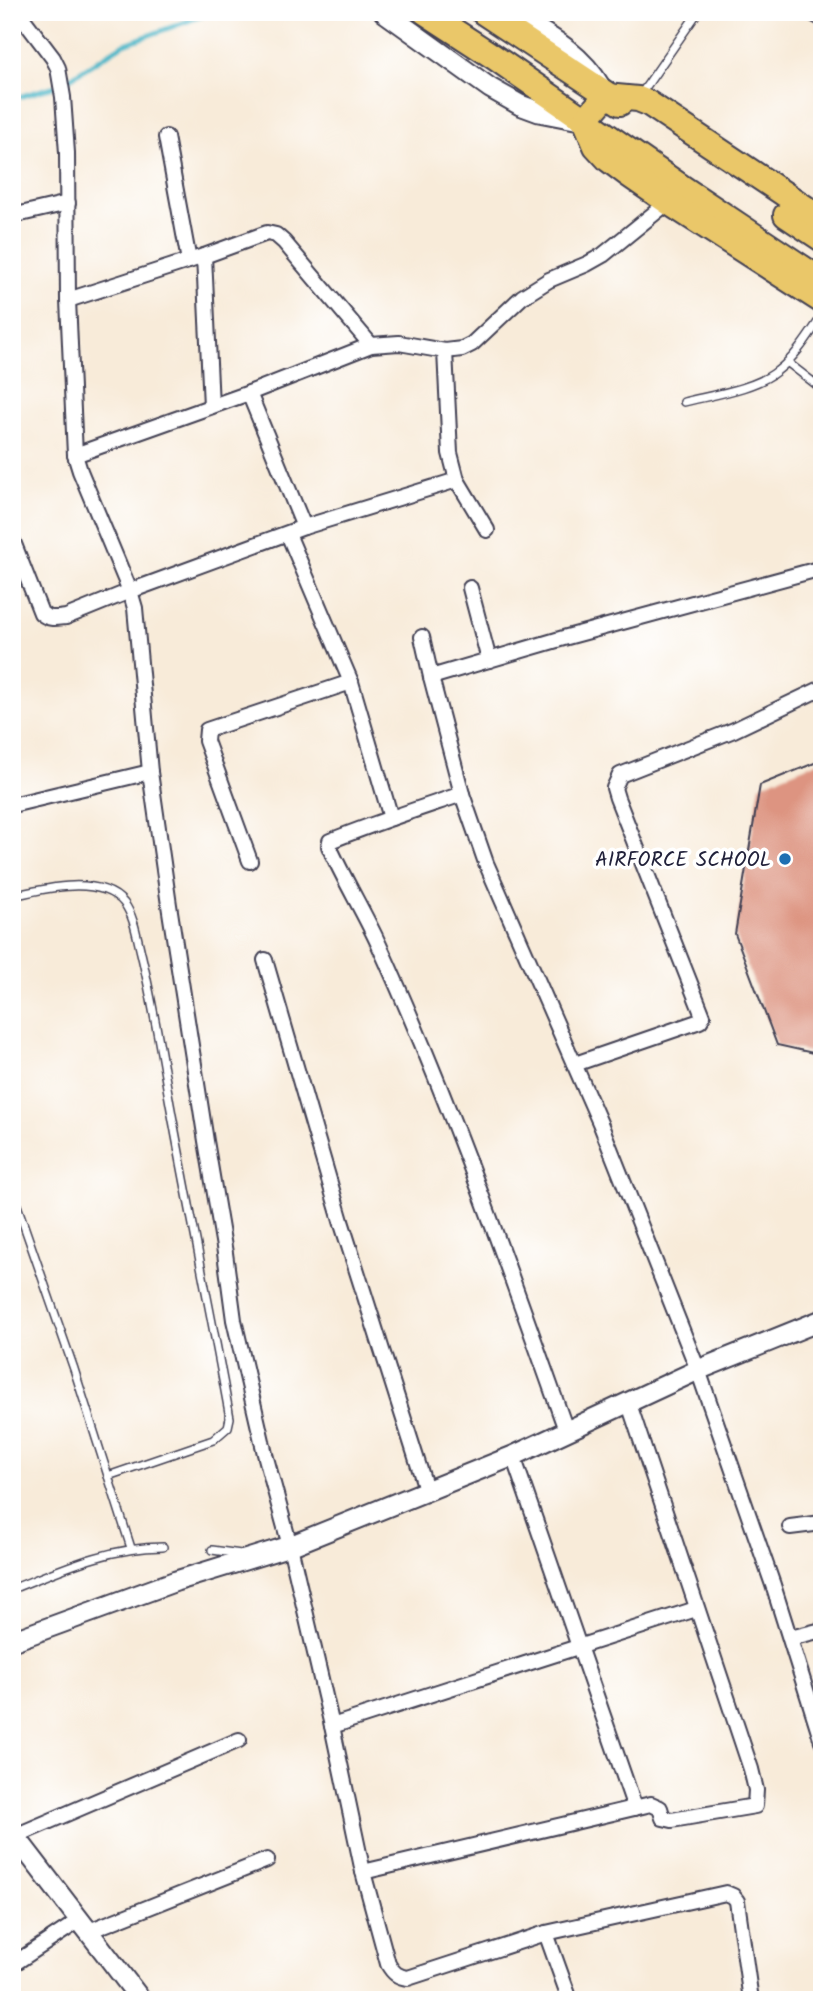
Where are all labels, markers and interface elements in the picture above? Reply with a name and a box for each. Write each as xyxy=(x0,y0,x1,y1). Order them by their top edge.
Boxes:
place label: AIRFORCE SCHOOL xyxy=(595,844,771,877)
marker: AIRFORCE SCHOOL xyxy=(777,851,793,867)

